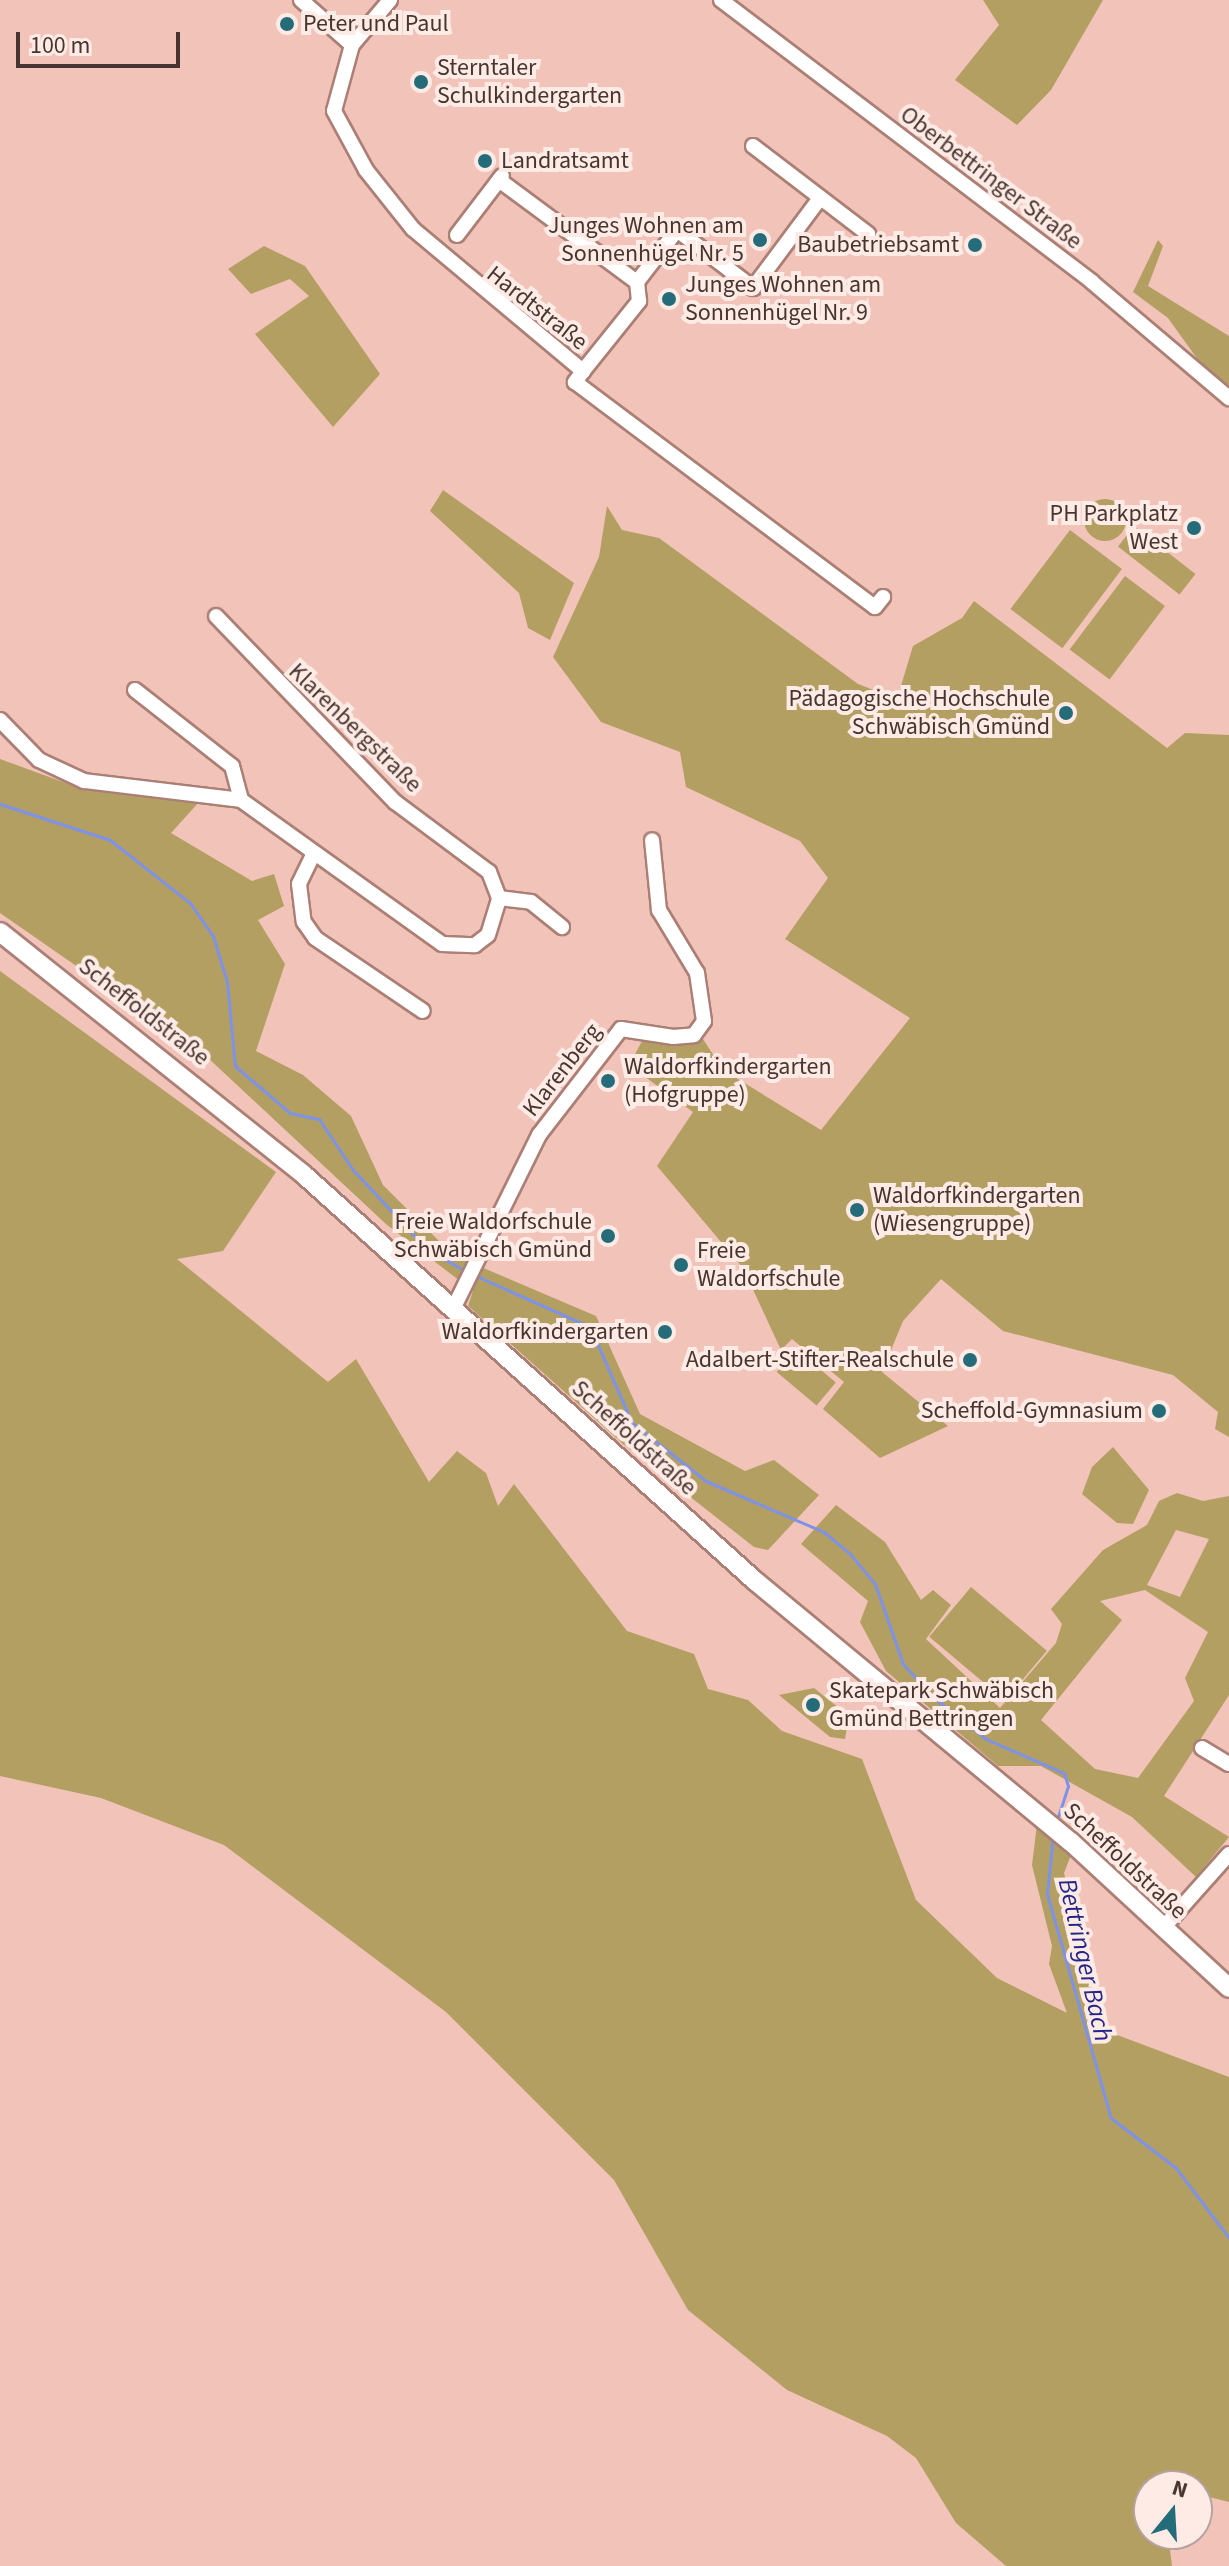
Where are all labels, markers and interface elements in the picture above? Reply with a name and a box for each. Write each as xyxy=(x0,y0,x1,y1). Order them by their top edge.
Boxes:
place label: Peter und Paul xyxy=(303,10,449,38)
marker: Peter und Paul xyxy=(278,15,296,33)
scale bar xyxy=(20,16,184,66)
text: 100 m xyxy=(30,28,90,63)
place label: Sterntaler Schulkindergarten xyxy=(437,54,622,110)
marker: Sterntaler Schulkindergarten xyxy=(412,73,430,91)
street label: Oberbettringer Straße xyxy=(894,100,1088,256)
place label: Landratsamt xyxy=(501,147,629,175)
marker: Landratsamt xyxy=(476,152,494,170)
place label: Junges Wohnen am Sonnenhügel Nr. 5 xyxy=(548,212,744,268)
marker: Junges Wohnen am Sonnenhügel Nr. 5 xyxy=(751,231,769,249)
place label: Baubetriebsamt xyxy=(797,231,959,259)
marker: Baubetriebsamt xyxy=(966,236,984,254)
street label: Hardtstraße xyxy=(481,260,593,356)
place label: Junges Wohnen am Sonnenhügel Nr. 9 xyxy=(685,271,881,327)
marker: Junges Wohnen am Sonnenhügel Nr. 9 xyxy=(660,290,678,308)
place label: PH Parkplatz West xyxy=(1050,500,1178,556)
marker: PH Parkplatz West xyxy=(1185,519,1203,537)
street label: Klarenbergstraße xyxy=(282,657,428,799)
place label: Pädagogische Hochschule Schwäbisch Gmünd xyxy=(789,685,1050,741)
marker: Pädagogische Hochschule Schwäbisch Gmünd xyxy=(1057,704,1075,722)
street label: Scheffoldstraße xyxy=(73,952,215,1072)
street label: Klarenberg xyxy=(517,1018,607,1122)
place label: Waldorfkindergarten (Hofgruppe) xyxy=(624,1053,832,1109)
marker: Waldorfkindergarten (Hofgruppe) xyxy=(599,1072,617,1090)
place label: Waldorfkindergarten (Wiesengruppe) xyxy=(873,1182,1081,1238)
marker: Waldorfkindergarten (Wiesengruppe) xyxy=(848,1201,866,1219)
place label: Freie Waldorfschule Schwäbisch Gmünd xyxy=(394,1208,592,1264)
marker: Freie Waldorfschule Schwäbisch Gmünd xyxy=(599,1227,617,1245)
place label: Freie Waldorfschule xyxy=(697,1237,840,1293)
marker: Freie Waldorfschule xyxy=(672,1256,690,1274)
place label: Waldorfkindergarten xyxy=(441,1318,649,1346)
marker: Waldorfkindergarten xyxy=(656,1323,674,1341)
place label: Adalbert-Stifter-Realschule xyxy=(686,1346,954,1374)
marker: Adalbert-Stifter-Realschule xyxy=(961,1351,979,1369)
street label: Scheffoldstraße xyxy=(566,1374,702,1502)
place label: Scheffold-Gymnasium xyxy=(921,1397,1143,1425)
marker: Scheffold-Gymnasium xyxy=(1150,1402,1168,1420)
place label: Skatepark Schwäbisch Gmünd Bettringen xyxy=(829,1677,1054,1733)
marker: Skatepark Schwäbisch Gmünd Bettringen xyxy=(804,1696,822,1714)
street label: Scheffoldstraße xyxy=(1057,1797,1193,1925)
water label: Bettringer Bach xyxy=(1051,1875,1119,2045)
north arrow xyxy=(1133,2470,1213,2550)
text: N xyxy=(1168,2472,1192,2507)

